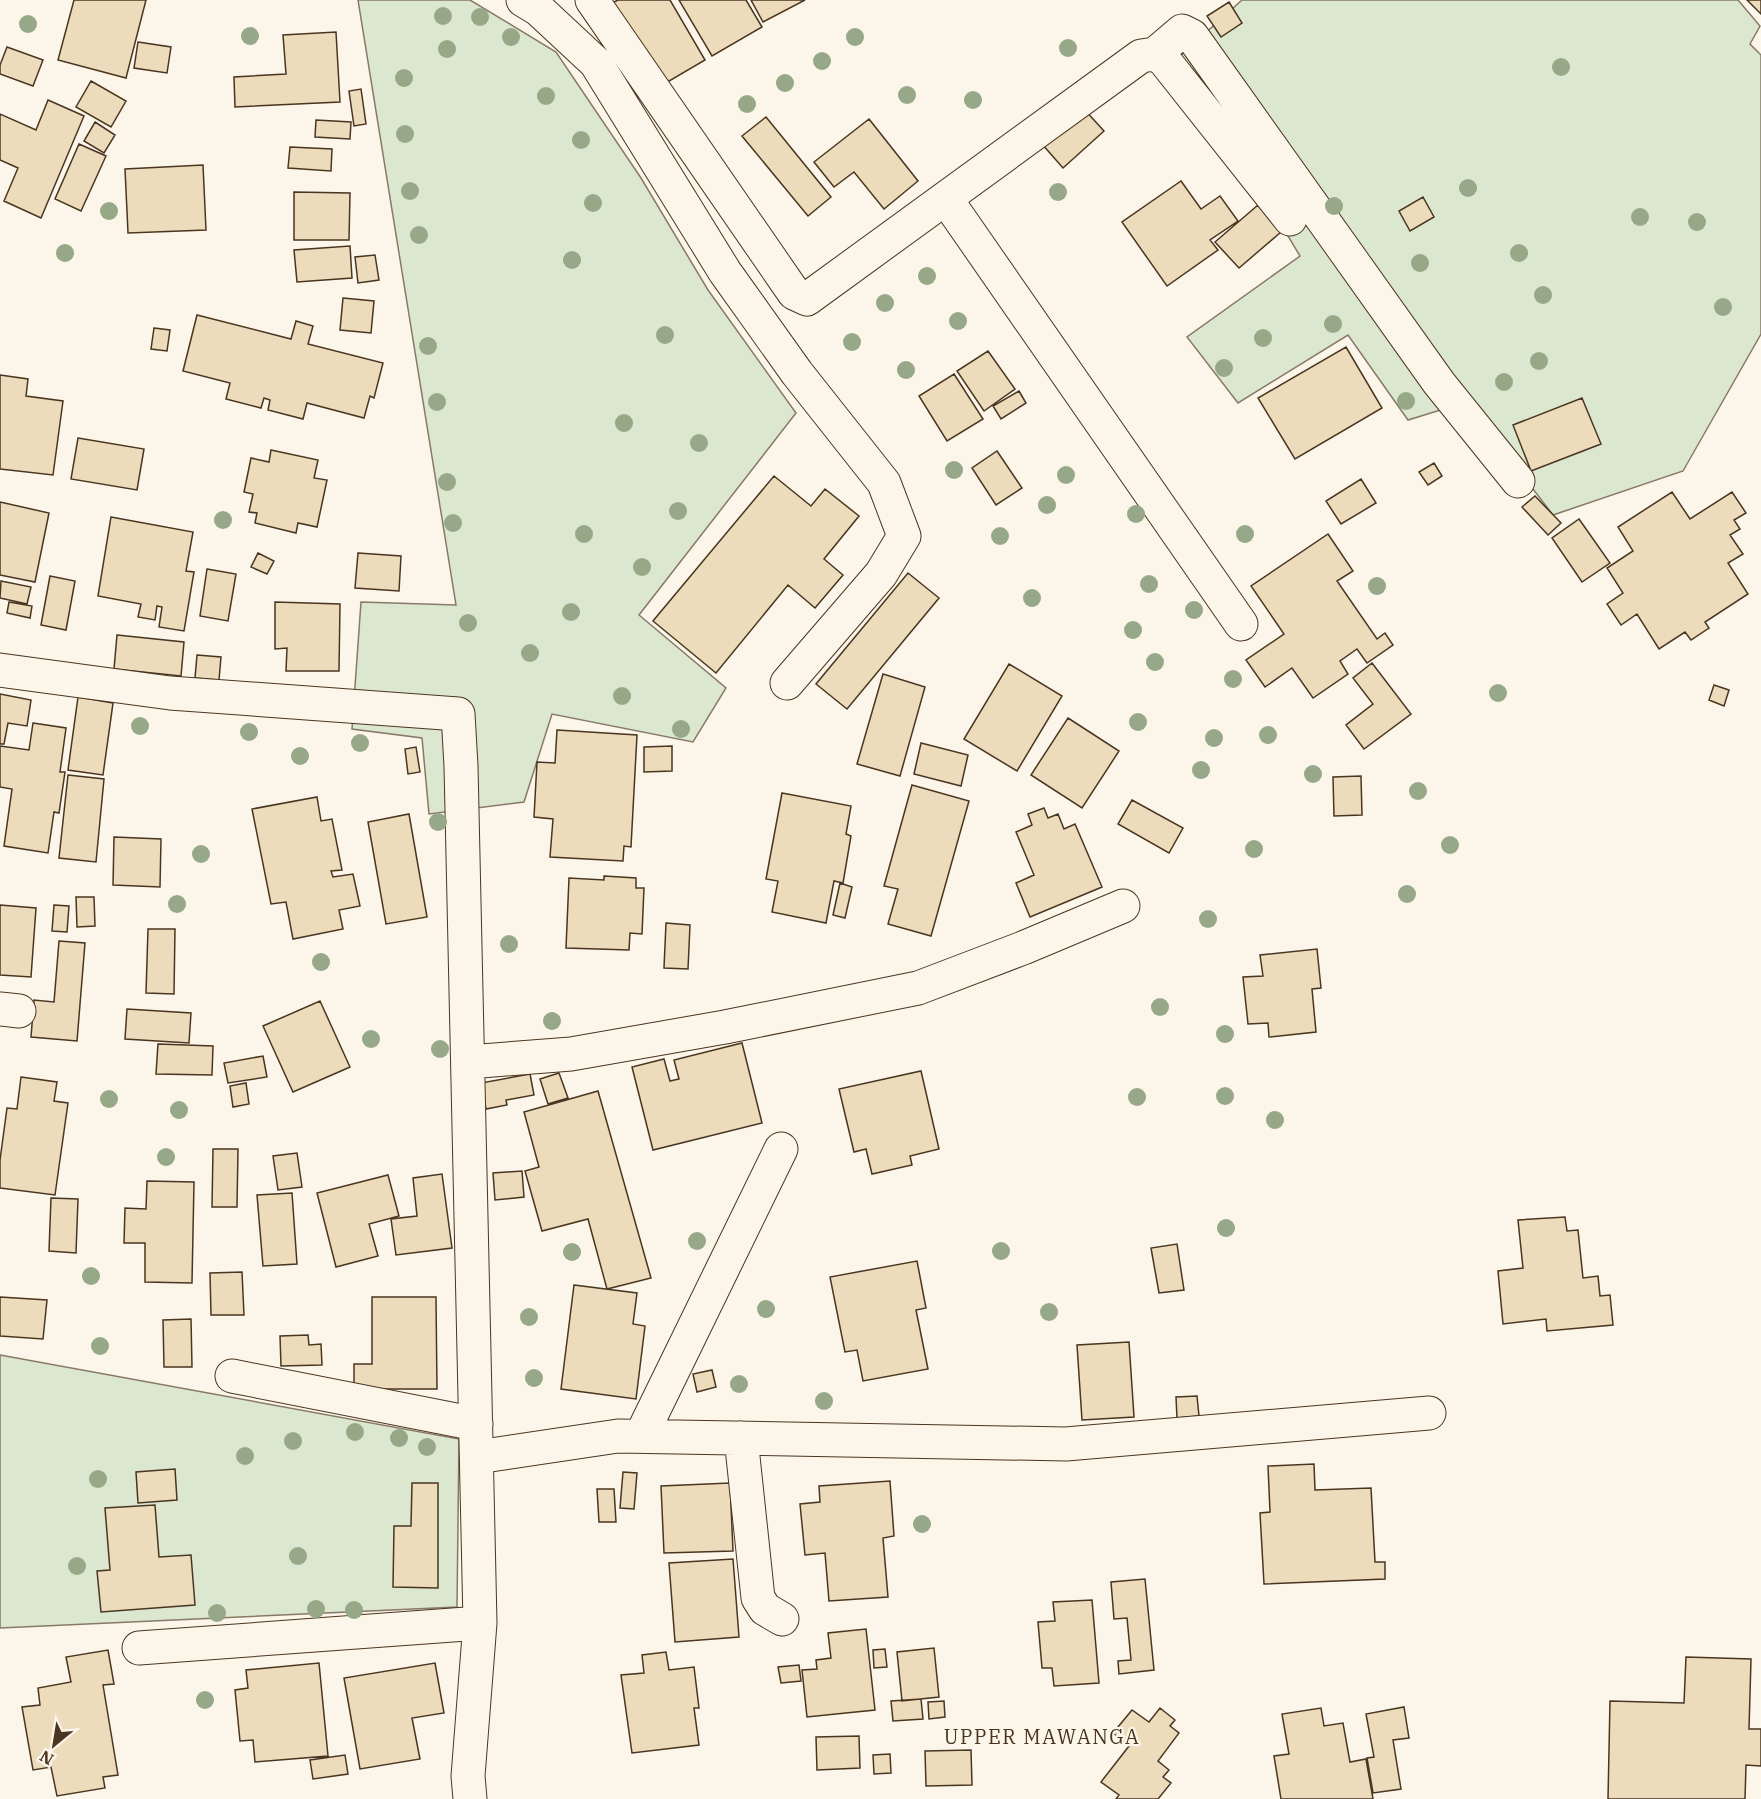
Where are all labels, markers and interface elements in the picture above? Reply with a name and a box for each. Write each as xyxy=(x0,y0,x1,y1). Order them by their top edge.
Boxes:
north arrow xyxy=(24,1715,84,1775)
district label: UPPER MAWANGA xyxy=(944,1723,1140,1750)
text: N xyxy=(36,1746,57,1770)

